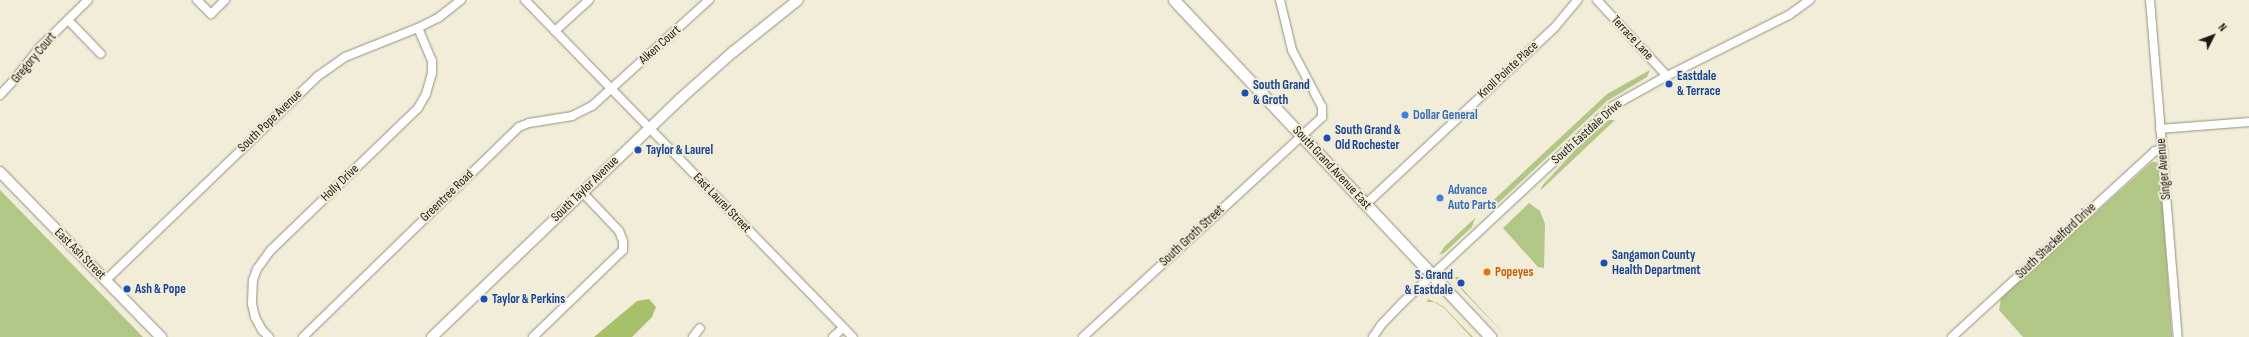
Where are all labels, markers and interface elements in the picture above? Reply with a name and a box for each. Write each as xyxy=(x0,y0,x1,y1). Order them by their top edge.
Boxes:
street label: Terrace Lane xyxy=(1608,13,1656,63)
north arrow xyxy=(2193,16,2233,56)
text: N xyxy=(2215,21,2229,34)
street label: Alken Court xyxy=(636,22,684,68)
street label: Gregory Court xyxy=(8,29,60,87)
street label: Knoll Pointe Place xyxy=(1474,38,1542,102)
place label: Eastdale & Terrace xyxy=(1677,69,1721,100)
place label: South Grand & Groth xyxy=(1253,78,1310,109)
marker: Eastdale & Terrace xyxy=(1664,79,1674,89)
street label: South Pope Avenue xyxy=(235,86,305,156)
marker: South Grand & Groth xyxy=(1240,88,1250,98)
street label: South Eastdale Drive xyxy=(1549,96,1625,168)
place label: Dollar General xyxy=(1413,107,1478,123)
marker: Dollar General xyxy=(1400,110,1410,120)
street label: South Grand Avenue East xyxy=(1289,123,1375,213)
place label: South Grand & Old Rochester xyxy=(1335,123,1401,154)
marker: South Grand & Old Rochester xyxy=(1322,133,1332,143)
street label: Singer Avenue xyxy=(2154,138,2174,200)
place label: Taylor & Laurel xyxy=(646,142,713,158)
marker: Taylor & Laurel xyxy=(633,145,643,155)
street label: South Taylor Avenue xyxy=(548,153,622,225)
street label: Holly Drive xyxy=(318,161,362,205)
street label: Greentree Road xyxy=(417,167,477,225)
street label: East Laurel Street xyxy=(690,170,754,236)
place label: Advance Auto Parts xyxy=(1448,183,1496,214)
marker: Advance Auto Parts xyxy=(1435,193,1445,203)
street label: South Shackelford Drive xyxy=(2013,200,2099,282)
street label: South Groth Street xyxy=(1157,202,1227,270)
street label: East Ash Street xyxy=(51,225,109,283)
place label: Sangamon County Health Department xyxy=(1612,248,1701,279)
marker: Sangamon County Health Department xyxy=(1599,258,1609,268)
place label: Popeyes xyxy=(1495,264,1533,280)
marker: Popeyes xyxy=(1482,267,1492,277)
place label: S. Grand & Eastdale xyxy=(1405,268,1453,299)
marker: S. Grand & Eastdale xyxy=(1456,278,1466,288)
place label: Ash & Pope xyxy=(135,281,186,297)
marker: Ash & Pope xyxy=(122,284,132,294)
place label: Taylor & Perkins xyxy=(492,291,565,307)
marker: Taylor & Perkins xyxy=(479,294,489,304)

